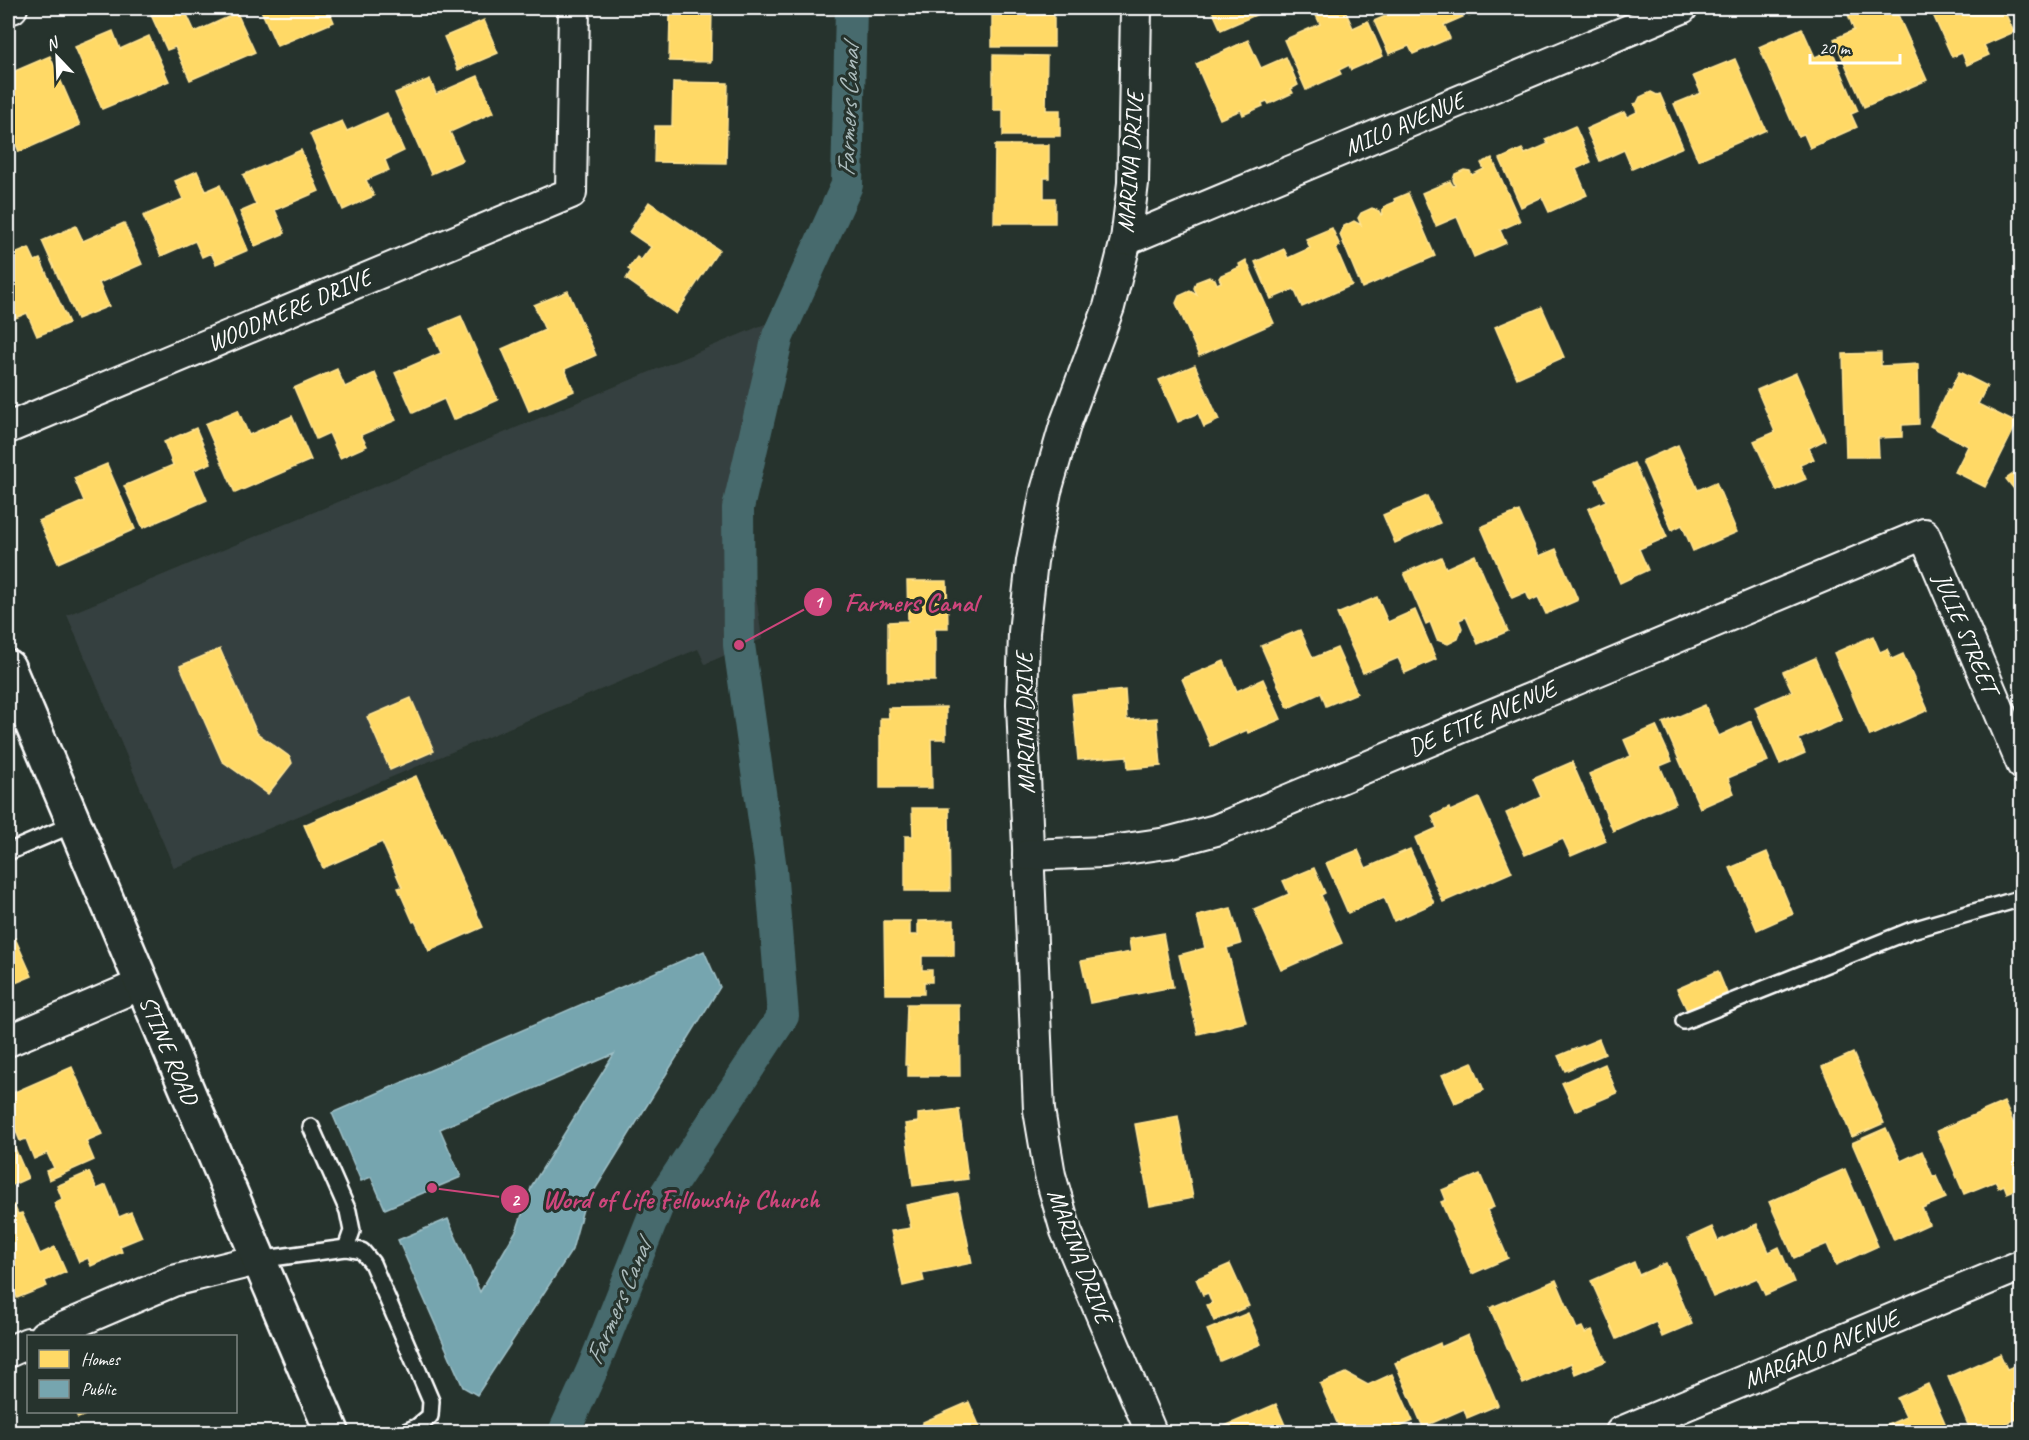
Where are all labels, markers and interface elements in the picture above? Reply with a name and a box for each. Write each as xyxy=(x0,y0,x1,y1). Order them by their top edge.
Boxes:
north arrow xyxy=(27,27,87,87)
scale bar xyxy=(1810,27,1900,65)
text: N xyxy=(43,32,63,55)
water label: Farmers Canal xyxy=(829,36,867,177)
text: 20 m xyxy=(1819,37,1852,59)
street label: MILO AVENUE xyxy=(1339,84,1471,163)
street label: MARINA DRIVE xyxy=(1110,87,1150,234)
street label: WOODMERE DRIVE xyxy=(202,261,378,358)
street label: JULIE STREET xyxy=(1927,567,2007,703)
callout: Farmers Canal xyxy=(803,580,990,624)
text: Farmers Canal xyxy=(844,586,983,619)
text: 1 xyxy=(814,591,824,613)
street label: MARINA DRIVE xyxy=(1009,649,1041,794)
street label: DE ETTE AVENUE xyxy=(1404,672,1563,763)
street label: STINE ROAD xyxy=(133,991,206,1111)
callout: Word of Life Fellowship Church xyxy=(500,1177,832,1221)
text: Word of Life Fellowship Church xyxy=(543,1183,820,1216)
street label: MARINA DRIVE xyxy=(1041,1184,1120,1330)
text: 2 xyxy=(511,1189,521,1211)
water label: Farmers Canal xyxy=(577,1228,662,1370)
street label: MARGALO AVENUE xyxy=(1739,1301,1906,1395)
legend xyxy=(27,1335,237,1413)
text: Homes xyxy=(81,1348,121,1370)
text: Public xyxy=(81,1378,118,1400)

